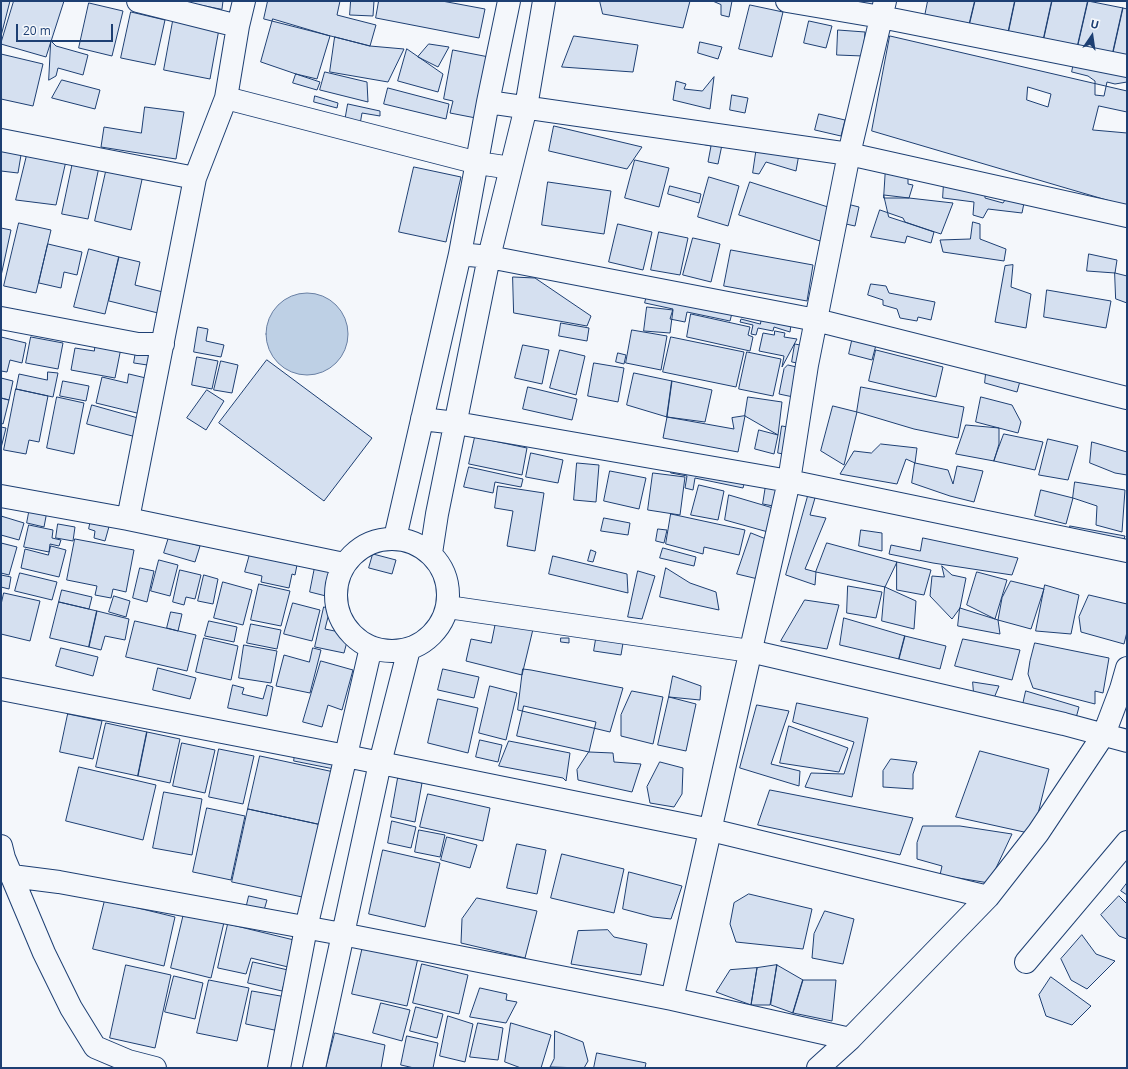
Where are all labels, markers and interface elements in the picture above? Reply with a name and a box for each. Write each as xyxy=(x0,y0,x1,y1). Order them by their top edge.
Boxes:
scale bar xyxy=(18,16,115,42)
north arrow xyxy=(1072,16,1112,56)
text: U xyxy=(1089,16,1101,32)
text: 20 m xyxy=(23,22,51,39)

